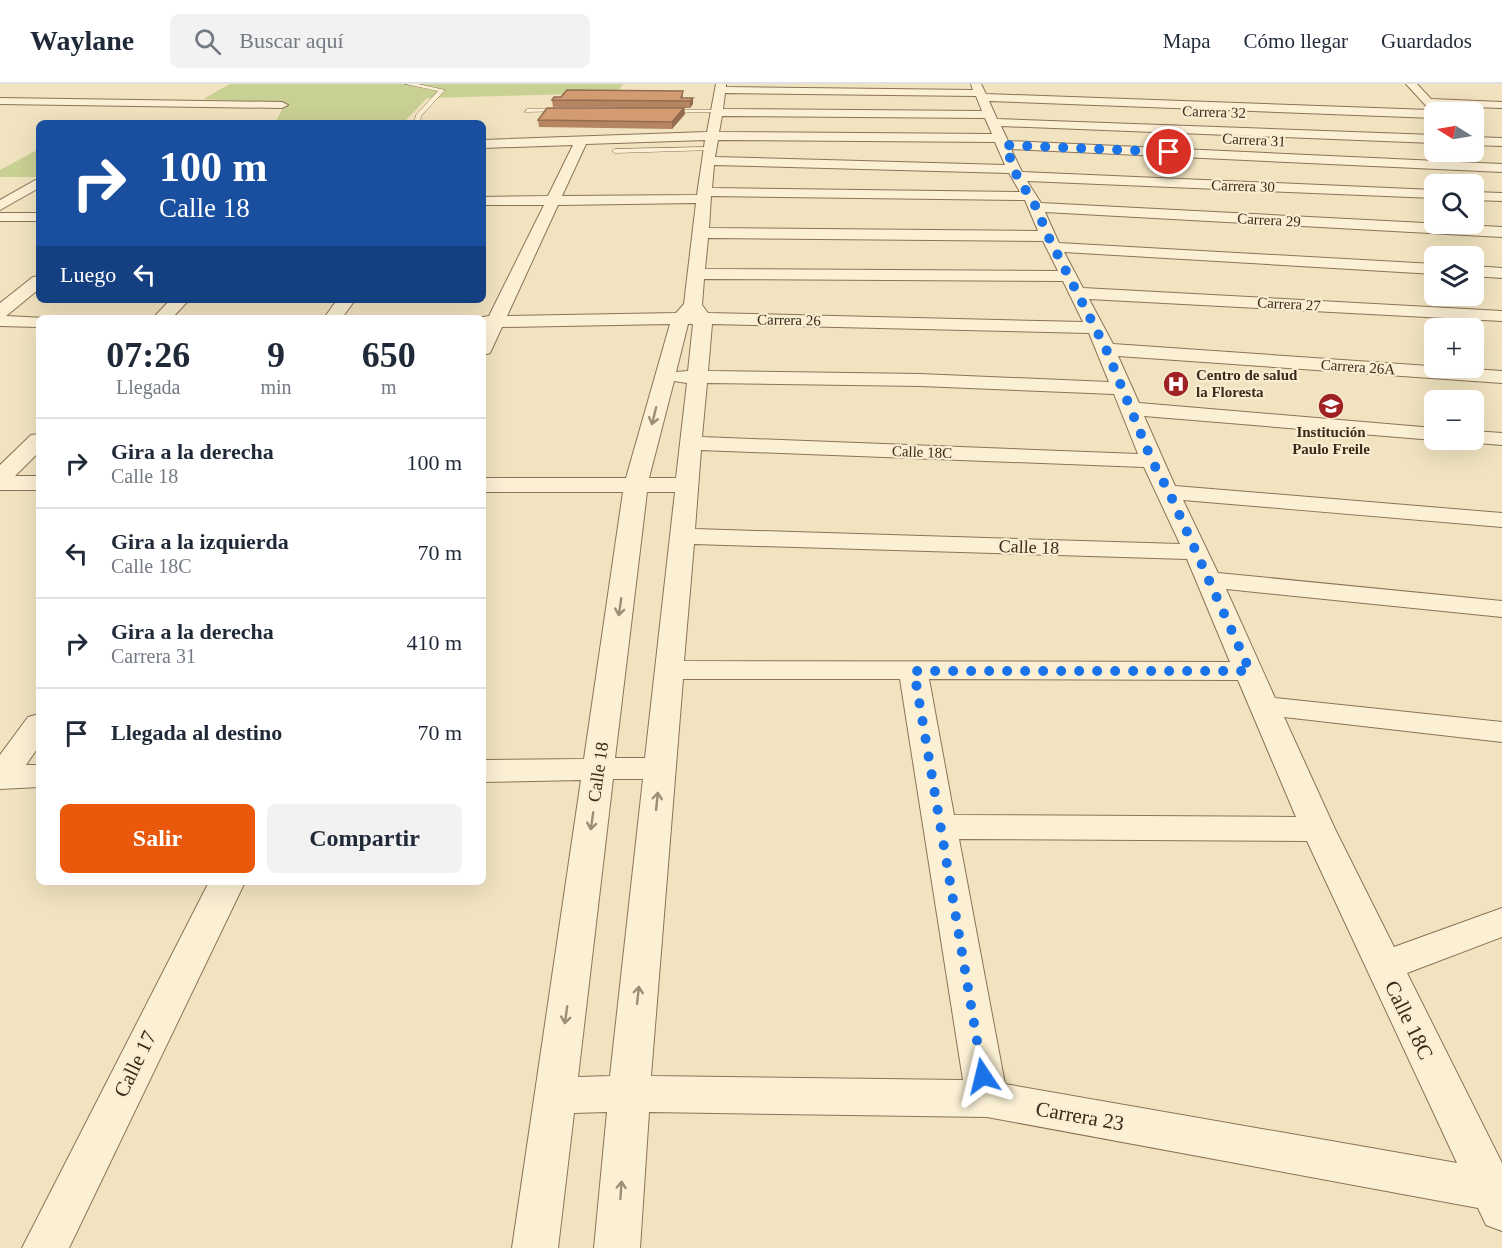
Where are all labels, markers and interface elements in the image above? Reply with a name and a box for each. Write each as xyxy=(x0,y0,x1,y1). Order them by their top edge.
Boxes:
search box xyxy=(170,14,590,68)
text: Waylane xyxy=(30,25,134,56)
icon: search xyxy=(191,25,224,58)
text: Buscar aquí xyxy=(239,28,344,53)
text: Mapa xyxy=(1163,29,1211,53)
text: Cómo llegar xyxy=(1244,29,1348,53)
text: Guardados xyxy=(1381,29,1472,53)
north arrow xyxy=(1424,102,1484,162)
map controls xyxy=(1424,102,1484,450)
street label: Carrera 32 xyxy=(1182,103,1246,121)
pin xyxy=(1143,126,1194,177)
street label: Carrera 31 xyxy=(1222,130,1286,150)
icon: arrive xyxy=(1152,135,1185,168)
icon: right xyxy=(60,144,138,222)
text: 100 m xyxy=(159,144,268,190)
button: search xyxy=(1424,174,1484,234)
street label: Carrera 30 xyxy=(1211,177,1275,195)
text: Calle 18 xyxy=(159,193,250,223)
street label: Carrera 29 xyxy=(1237,210,1301,230)
button: layers xyxy=(1424,246,1484,306)
icon: left xyxy=(128,258,161,291)
text: Luego xyxy=(60,262,116,287)
street label: Carrera 27 xyxy=(1257,294,1322,314)
street label: Carrera 26 xyxy=(757,311,821,329)
button: + xyxy=(1424,318,1484,378)
text: 07:26 xyxy=(106,335,190,375)
text: 9 xyxy=(267,335,285,375)
text: 650 xyxy=(362,335,416,375)
street label: Carrera 26A xyxy=(1320,356,1396,378)
place label: Centro de salud la Floresta xyxy=(1196,367,1298,400)
hospital icon: Centro de salud la Floresta xyxy=(1161,369,1191,399)
text: Llegada xyxy=(116,376,180,398)
text: min xyxy=(260,376,292,398)
text: m xyxy=(381,376,397,398)
button: − xyxy=(1424,390,1484,450)
school or university icon: Institución Paulo Freile xyxy=(1316,391,1346,421)
one-way arrow xyxy=(648,406,660,425)
place label: Institución Paulo Freile xyxy=(1292,424,1370,457)
text: Gira a la derecha xyxy=(111,439,274,464)
street label: Calle 18C xyxy=(892,443,952,461)
icon: right xyxy=(60,447,93,480)
text: 100 m xyxy=(406,450,462,475)
text: Calle 18 xyxy=(111,465,178,487)
text: Gira a la izquierda xyxy=(111,529,289,554)
street label: Calle 18 xyxy=(998,536,1060,558)
icon: left xyxy=(60,537,93,570)
text: 70 m xyxy=(417,540,462,565)
text: Calle 18C xyxy=(111,555,192,577)
one-way arrow xyxy=(615,597,626,617)
text: Gira a la derecha xyxy=(111,619,274,644)
icon: right xyxy=(60,627,93,660)
text: 410 m xyxy=(406,630,462,655)
text: Carrera 31 xyxy=(111,645,196,667)
icon: arrive xyxy=(60,717,93,750)
text: Llegada al destino xyxy=(111,720,282,745)
text: 70 m xyxy=(417,720,462,745)
street label: Calle 18 xyxy=(584,741,612,803)
one-way arrow xyxy=(652,792,663,812)
button: Salir xyxy=(60,804,255,873)
button: Compartir xyxy=(267,804,462,873)
one-way arrow xyxy=(586,811,597,831)
street label: Calle 18C xyxy=(1380,977,1438,1063)
one-way arrow xyxy=(633,986,644,1006)
one-way arrow xyxy=(560,1004,571,1024)
street label: Calle 17 xyxy=(109,1027,161,1101)
position arrow xyxy=(951,1044,1015,1108)
street label: Carrera 23 xyxy=(1034,1096,1126,1136)
one-way arrow xyxy=(616,1180,627,1200)

